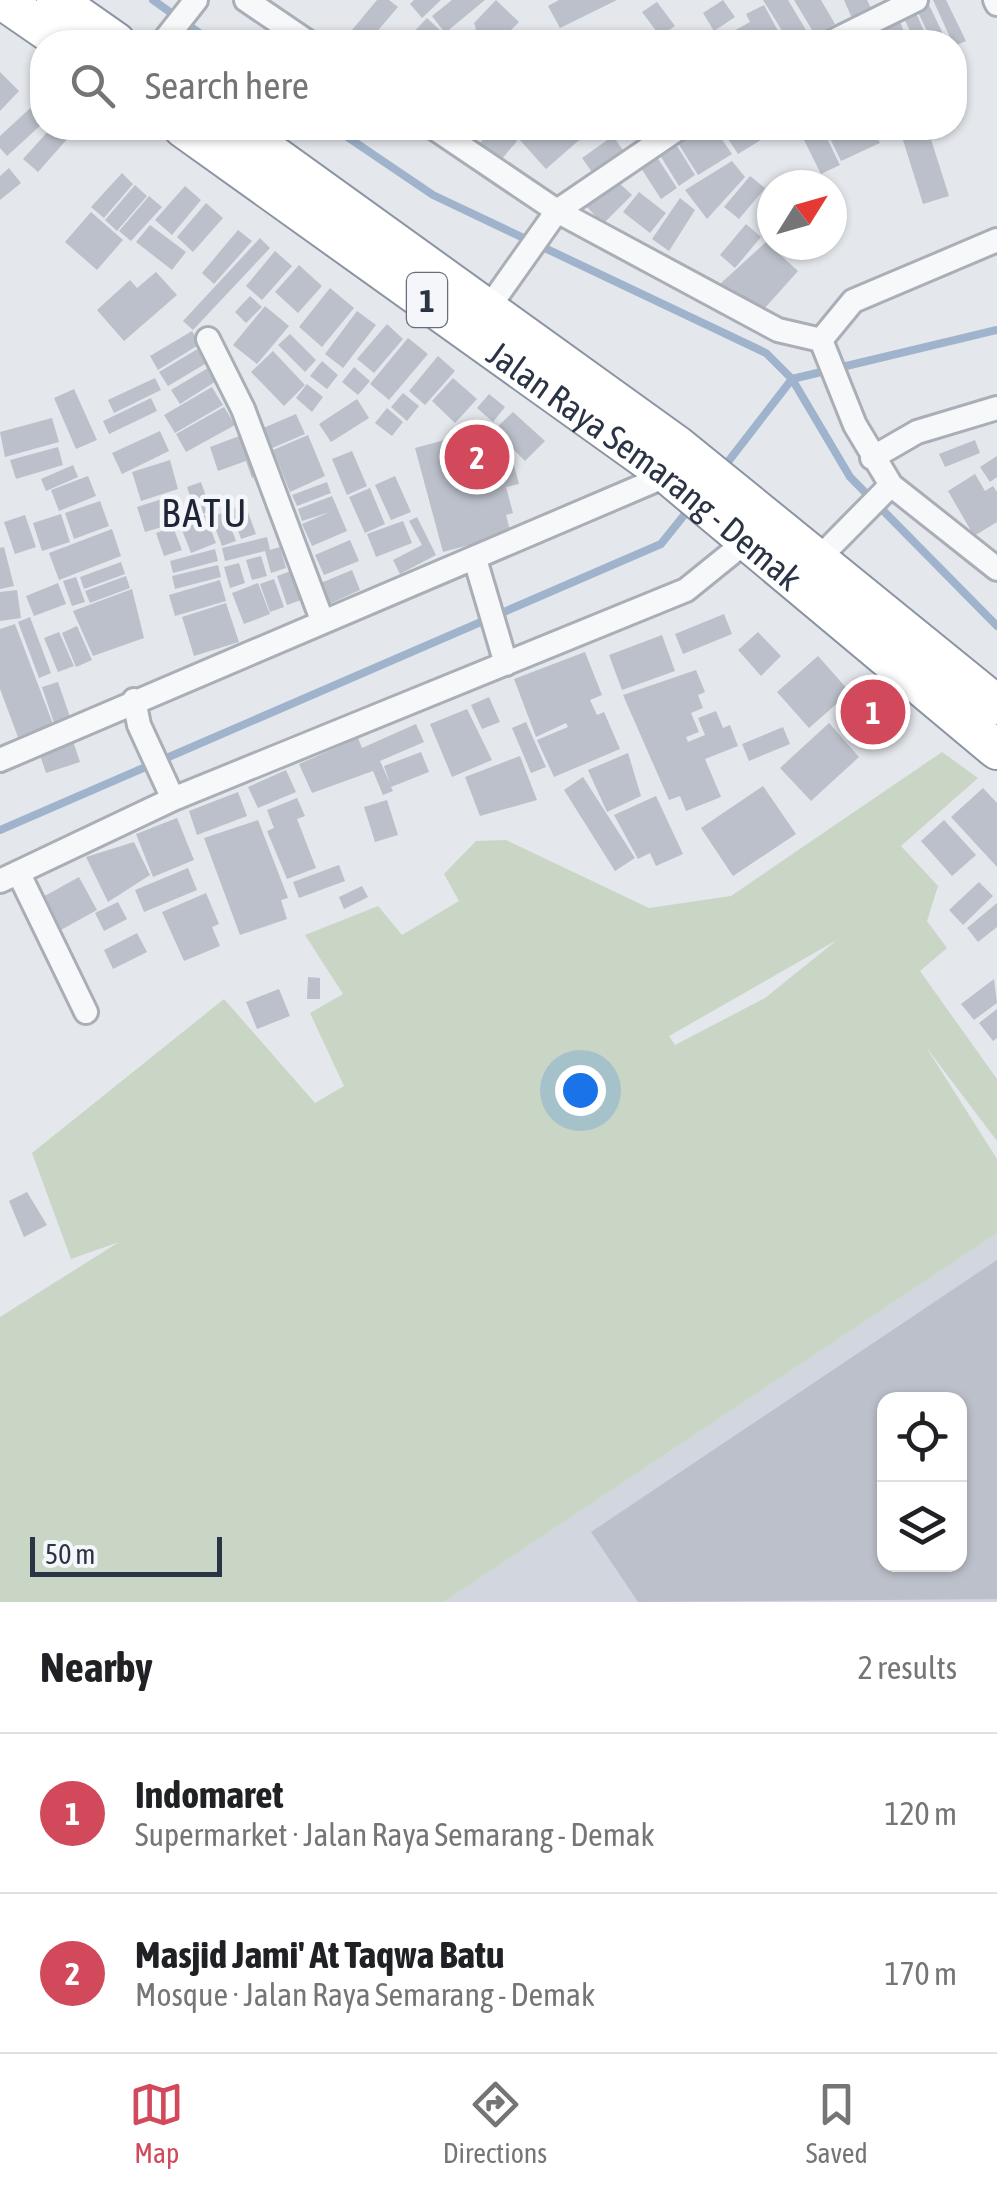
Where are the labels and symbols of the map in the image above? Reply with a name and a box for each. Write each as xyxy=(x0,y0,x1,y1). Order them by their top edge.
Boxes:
north arrow xyxy=(757,170,847,260)
road number: 1 xyxy=(407,273,447,327)
street label: Jalan Raya Semarang - Demak xyxy=(480,333,810,598)
pin: 2 xyxy=(444,420,510,494)
district label: BATU xyxy=(161,490,249,535)
pin: 1 xyxy=(840,674,906,750)
your location xyxy=(555,1065,606,1116)
scale bar xyxy=(30,1532,222,1576)

